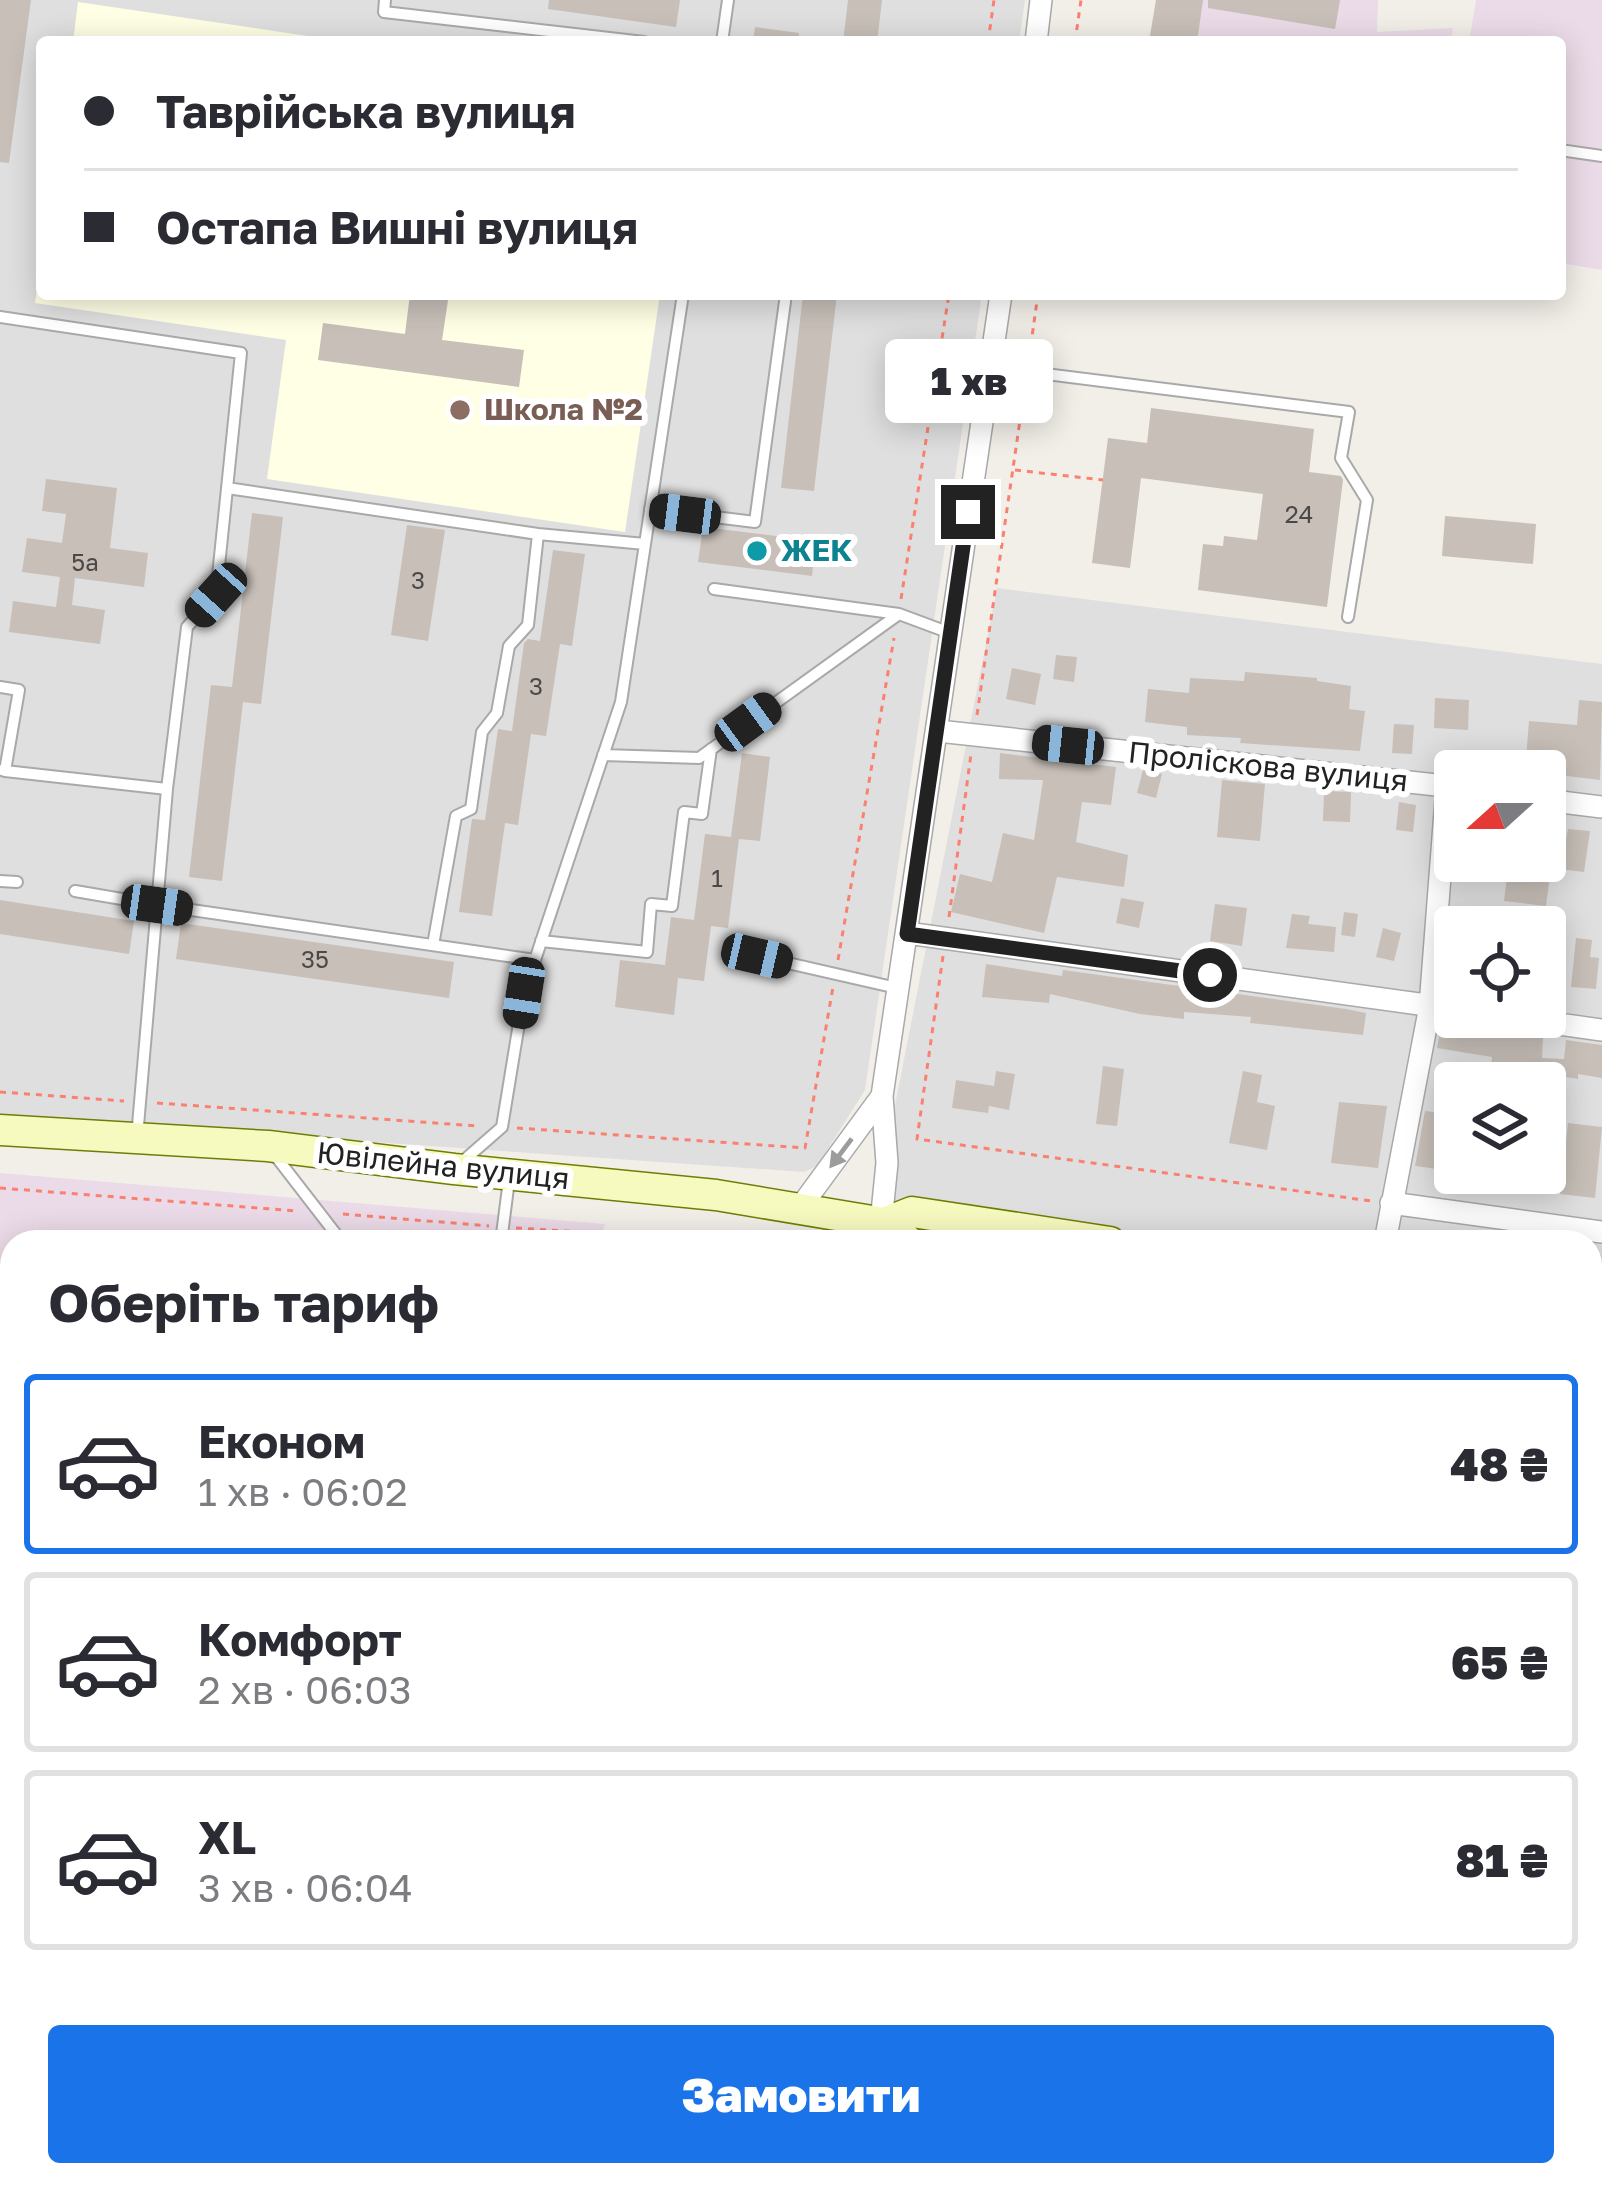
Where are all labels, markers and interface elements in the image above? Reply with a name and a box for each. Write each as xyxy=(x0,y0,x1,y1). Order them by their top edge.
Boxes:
text: Таврійська вулиця xyxy=(156,84,576,138)
text: Остапа Вишні вулиця xyxy=(156,200,638,254)
callout: 1 хв xyxy=(884,338,1052,422)
text: 1 хв xyxy=(931,357,1007,404)
place label: Школа №2 xyxy=(484,391,643,427)
marker: Школа №2 xyxy=(447,397,473,423)
route end xyxy=(941,485,995,539)
car xyxy=(647,492,723,536)
house number: 24 xyxy=(1285,499,1313,528)
place label: ЖЕК xyxy=(781,532,852,568)
marker: ЖЕК xyxy=(744,538,770,564)
house number: 5а xyxy=(71,547,99,576)
car xyxy=(179,556,253,634)
house number: 3 xyxy=(411,565,425,594)
house number: 3 xyxy=(529,671,543,700)
car xyxy=(708,686,788,758)
car xyxy=(1030,723,1106,767)
street label: Проліскова вулиця xyxy=(1126,733,1410,799)
north arrow xyxy=(1434,750,1566,882)
map controls xyxy=(1434,750,1566,1194)
house number: 1 xyxy=(711,863,723,892)
car xyxy=(119,882,195,928)
button: locate xyxy=(1434,906,1566,1038)
car xyxy=(718,930,796,982)
house number: 35 xyxy=(301,944,329,973)
route start xyxy=(1183,948,1237,1002)
car xyxy=(501,955,547,1031)
button: layers xyxy=(1434,1062,1566,1194)
street label: Ювілейна вулиця xyxy=(315,1134,571,1196)
one-way arrow xyxy=(829,1137,853,1169)
text: Оберіть тариф xyxy=(48,1269,439,1334)
icon: car xyxy=(54,1410,162,1518)
text: Економ xyxy=(198,1414,365,1468)
text: 48 ₴ xyxy=(1450,1437,1548,1491)
text: 1 хв · 06:02 xyxy=(198,1468,408,1515)
icon: car xyxy=(54,1608,162,1716)
text: Комфорт xyxy=(198,1612,402,1666)
text: 65 ₴ xyxy=(1451,1635,1548,1689)
text: 2 хв · 06:03 xyxy=(198,1666,412,1713)
icon: car xyxy=(54,1806,162,1914)
text: XL xyxy=(198,1810,256,1864)
text: 81 ₴ xyxy=(1455,1833,1548,1887)
text: 3 хв · 06:04 xyxy=(198,1864,413,1911)
button: Замовити xyxy=(48,2025,1554,2163)

